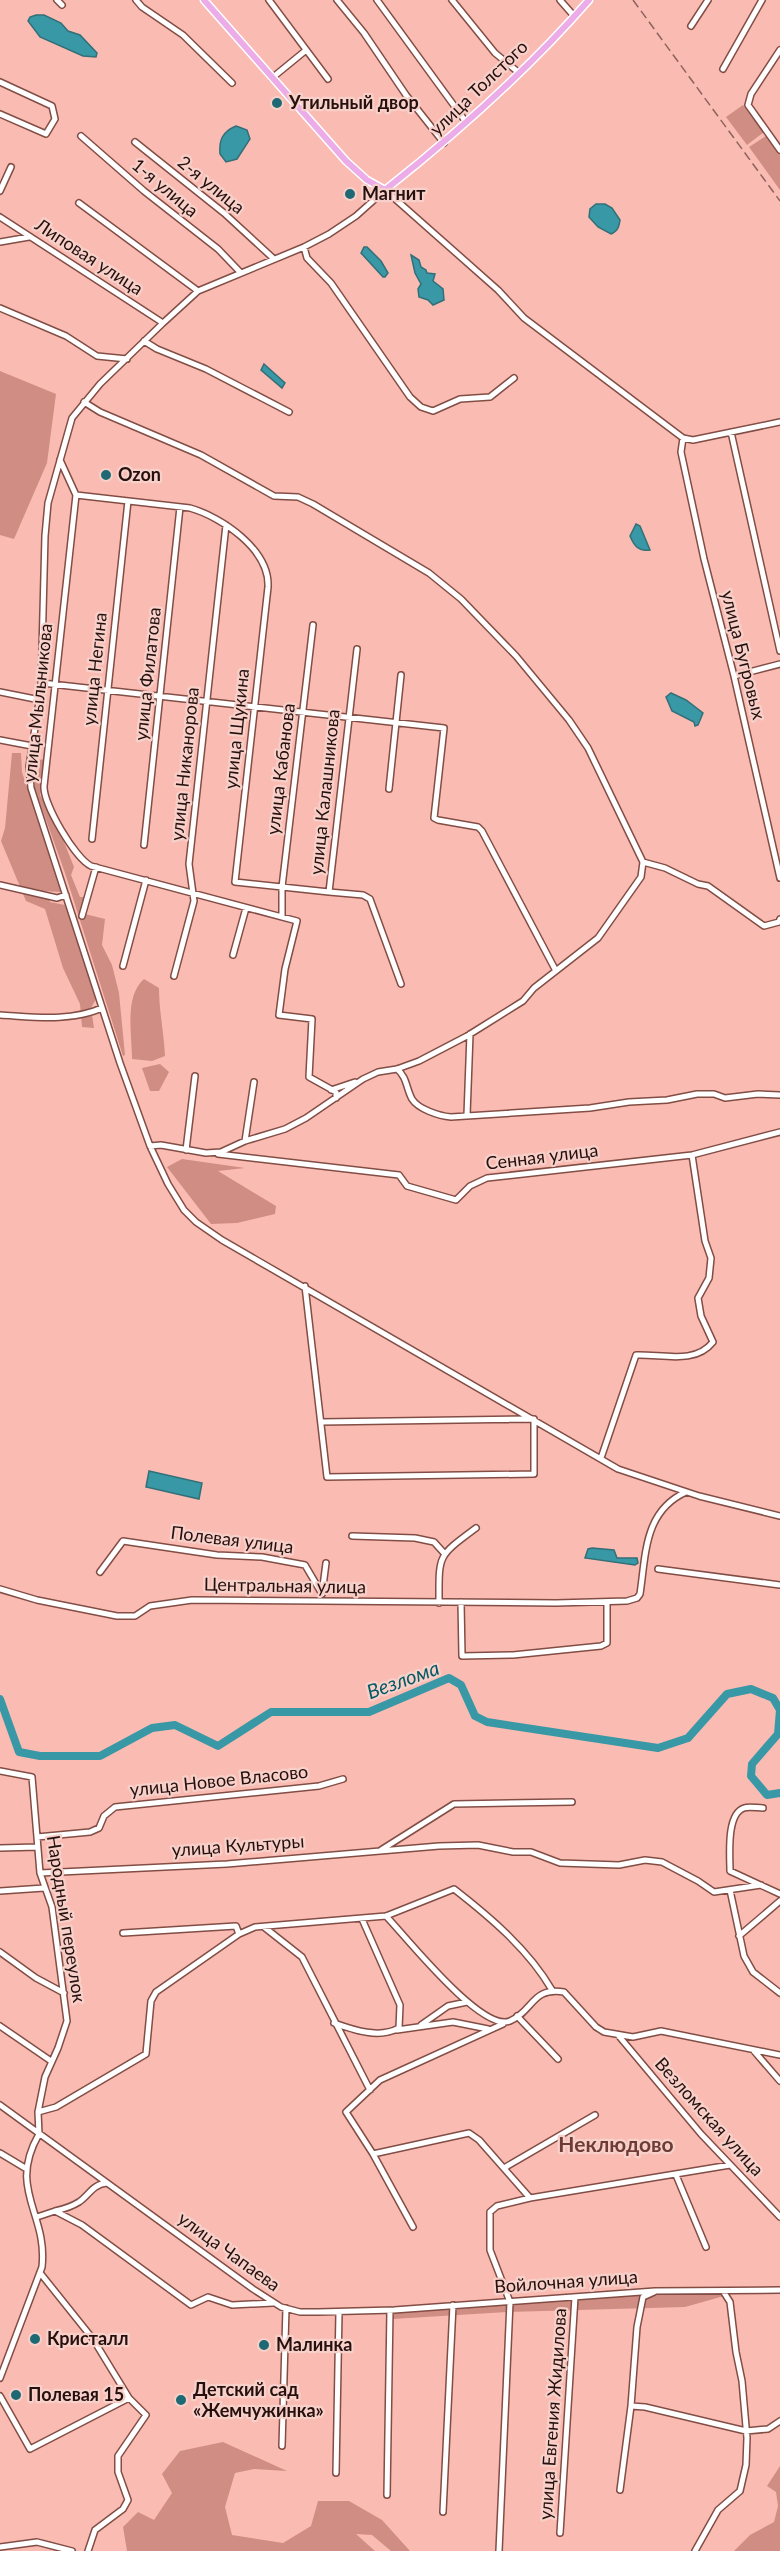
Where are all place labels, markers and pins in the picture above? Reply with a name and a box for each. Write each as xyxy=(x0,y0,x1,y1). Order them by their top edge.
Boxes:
place label: Утильный двор xyxy=(288,91,419,113)
marker: Утильный двор xyxy=(270,96,284,110)
place label: Магнит xyxy=(362,182,426,204)
marker: Магнит xyxy=(343,187,357,201)
place label: Ozon xyxy=(118,463,161,485)
marker: Ozon xyxy=(99,468,113,482)
place label: Кристалл xyxy=(47,2327,129,2349)
marker: Кристалл xyxy=(28,2332,42,2346)
place label: Малинка xyxy=(276,2333,352,2355)
marker: Малинка xyxy=(257,2338,271,2352)
place label: Детский сад «Жемчужинка» xyxy=(193,2378,324,2421)
place label: Полевая 15 xyxy=(28,2383,124,2405)
marker: Полевая 15 xyxy=(9,2388,23,2402)
marker: Детский сад «Жемчужинка» xyxy=(174,2393,188,2407)

